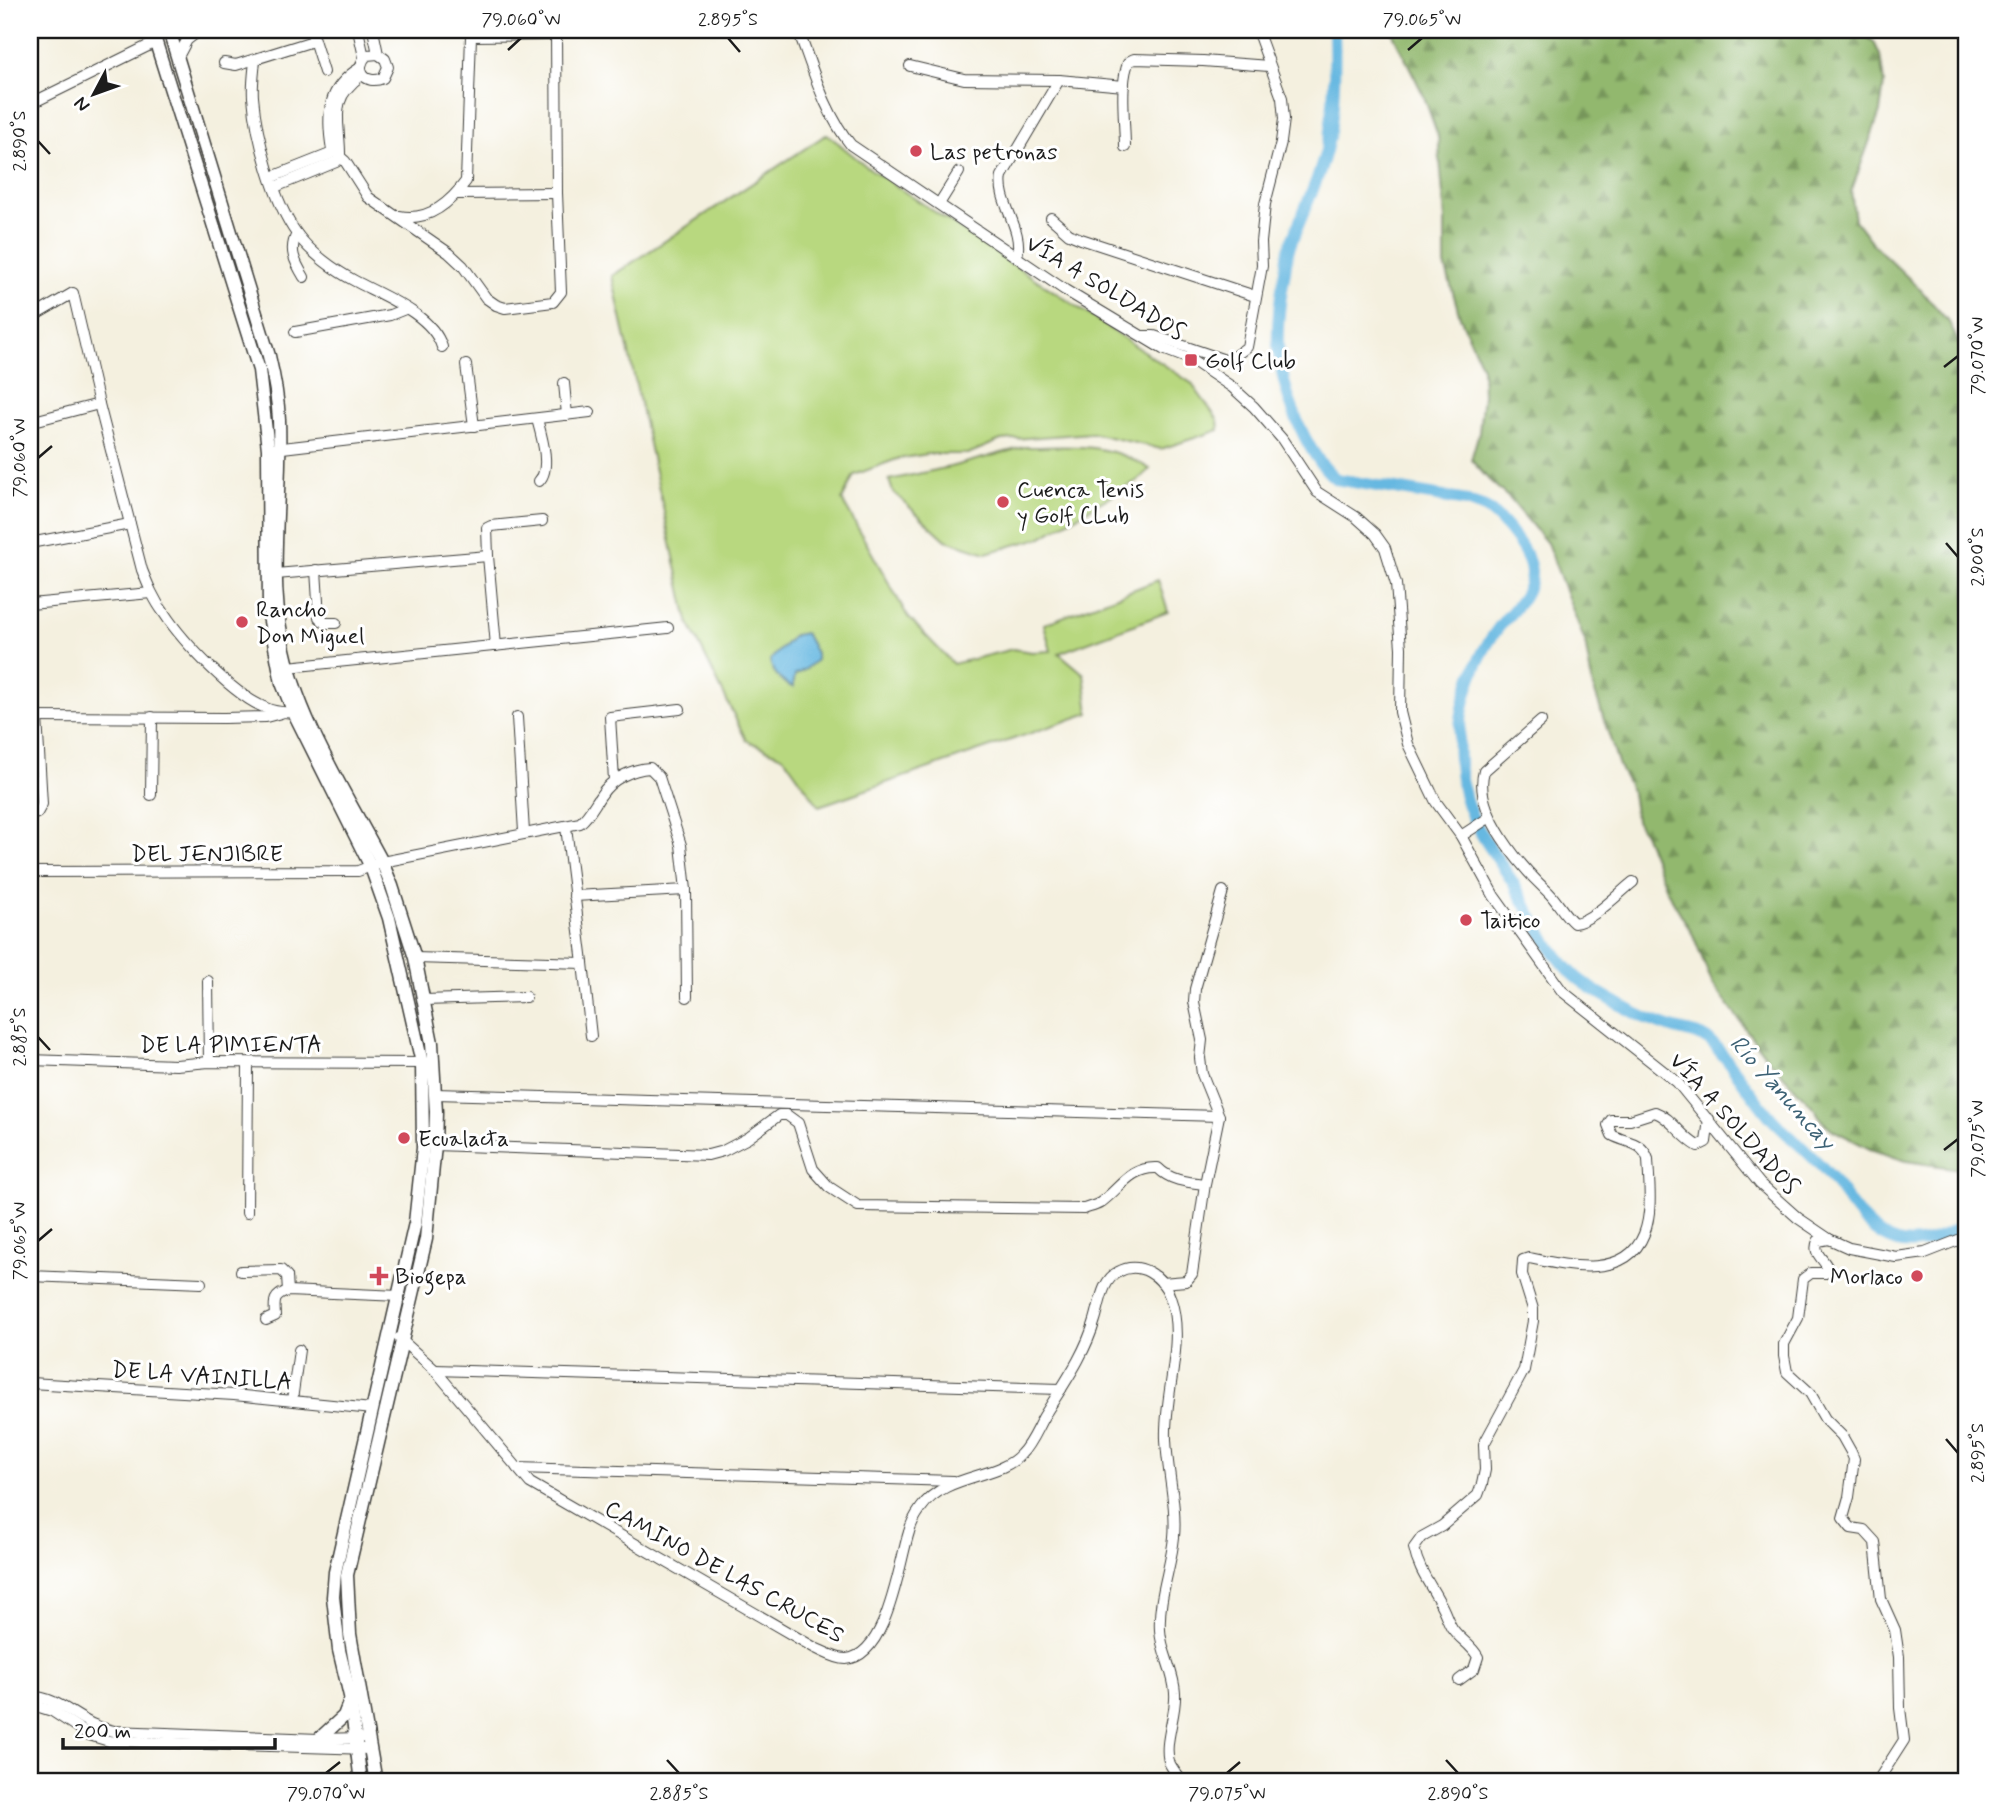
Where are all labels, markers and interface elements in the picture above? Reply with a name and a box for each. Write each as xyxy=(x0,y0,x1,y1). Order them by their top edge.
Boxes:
text: 79.060°W xyxy=(481,8,561,32)
text: 2.895°S xyxy=(698,8,758,32)
text: 79.065°W xyxy=(1383,8,1461,32)
north arrow xyxy=(60,60,130,130)
text: N xyxy=(69,91,96,117)
text: 2.890°S xyxy=(8,111,32,171)
place label: Las petronas xyxy=(930,138,1058,168)
marker: Las petronas xyxy=(908,143,924,159)
street label: VÍA A SOLDADOS xyxy=(1020,229,1191,348)
text: 79.070°W xyxy=(1966,317,1990,395)
place label: Golf Club xyxy=(1205,347,1296,377)
marker: Golf Club xyxy=(1183,352,1199,368)
text: 79.060°W xyxy=(8,418,32,498)
place label: Cuenca Tenis y Golf CLub xyxy=(1017,476,1144,532)
marker: Cuenca Tenis y Golf CLub xyxy=(995,494,1011,510)
text: 2.900°S xyxy=(1966,527,1990,587)
place label: Rancho Don Miguel xyxy=(256,596,365,652)
marker: Rancho Don Miguel xyxy=(234,614,250,630)
street label: DEL JENJIBRE xyxy=(131,840,283,870)
place label: Taitico xyxy=(1480,907,1541,937)
marker: Taitico xyxy=(1458,912,1474,928)
text: 2.885°S xyxy=(8,1007,32,1067)
water label: Río Yanuncay xyxy=(1722,1029,1843,1158)
street label: DE LA PIMIENTA xyxy=(140,1031,322,1061)
street label: VÍA A SOLDADOS xyxy=(1662,1047,1805,1202)
text: 79.075°W xyxy=(1966,1100,1990,1178)
place label: Ecualacta xyxy=(418,1125,509,1155)
marker: Ecualacta xyxy=(396,1130,412,1146)
text: 79.065°W xyxy=(8,1202,32,1280)
place label: Biogepa xyxy=(395,1263,467,1295)
place label: Morlaco xyxy=(1830,1263,1903,1293)
marker: Biogepa xyxy=(369,1266,389,1286)
marker: Morlaco xyxy=(1909,1268,1925,1284)
street label: DE LA VAINILLA xyxy=(111,1356,293,1398)
text: 2.895°S xyxy=(1966,1423,1990,1483)
street label: CAMINO DE LAS CRUCES xyxy=(599,1494,849,1651)
scale bar xyxy=(63,1707,275,1751)
text: 200 m xyxy=(74,1718,131,1746)
text: 79.070°W xyxy=(287,1782,365,1806)
text: 2.885°S xyxy=(649,1782,709,1806)
text: 79.075°W xyxy=(1188,1782,1266,1806)
text: 2.890°S xyxy=(1428,1782,1488,1806)

